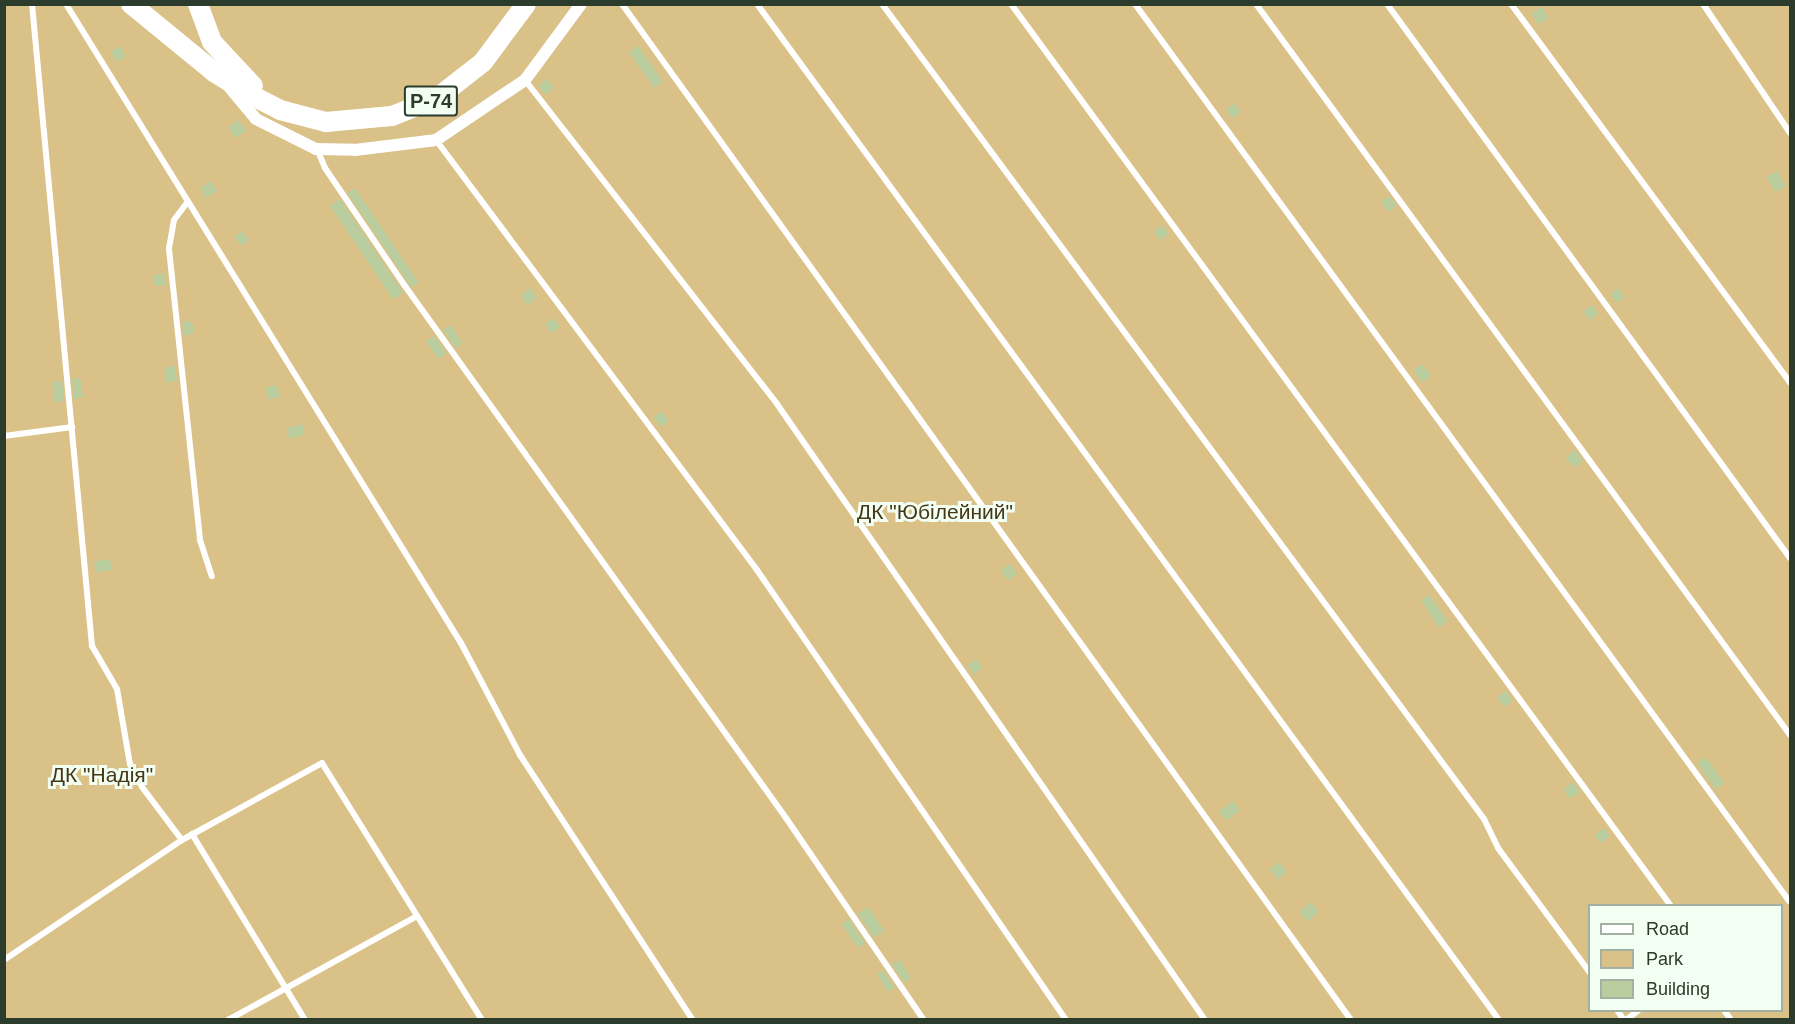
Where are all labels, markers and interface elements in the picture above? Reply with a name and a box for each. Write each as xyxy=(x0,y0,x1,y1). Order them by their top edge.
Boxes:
road number: Р-74 xyxy=(402,84,460,118)
park label: ДК "Юбілейний" xyxy=(857,499,1013,525)
park label: ДК "Надія" xyxy=(51,762,153,788)
legend xyxy=(1588,904,1783,1012)
text: Road xyxy=(1646,919,1689,939)
text: Park xyxy=(1646,949,1683,969)
text: Building xyxy=(1646,979,1710,999)

